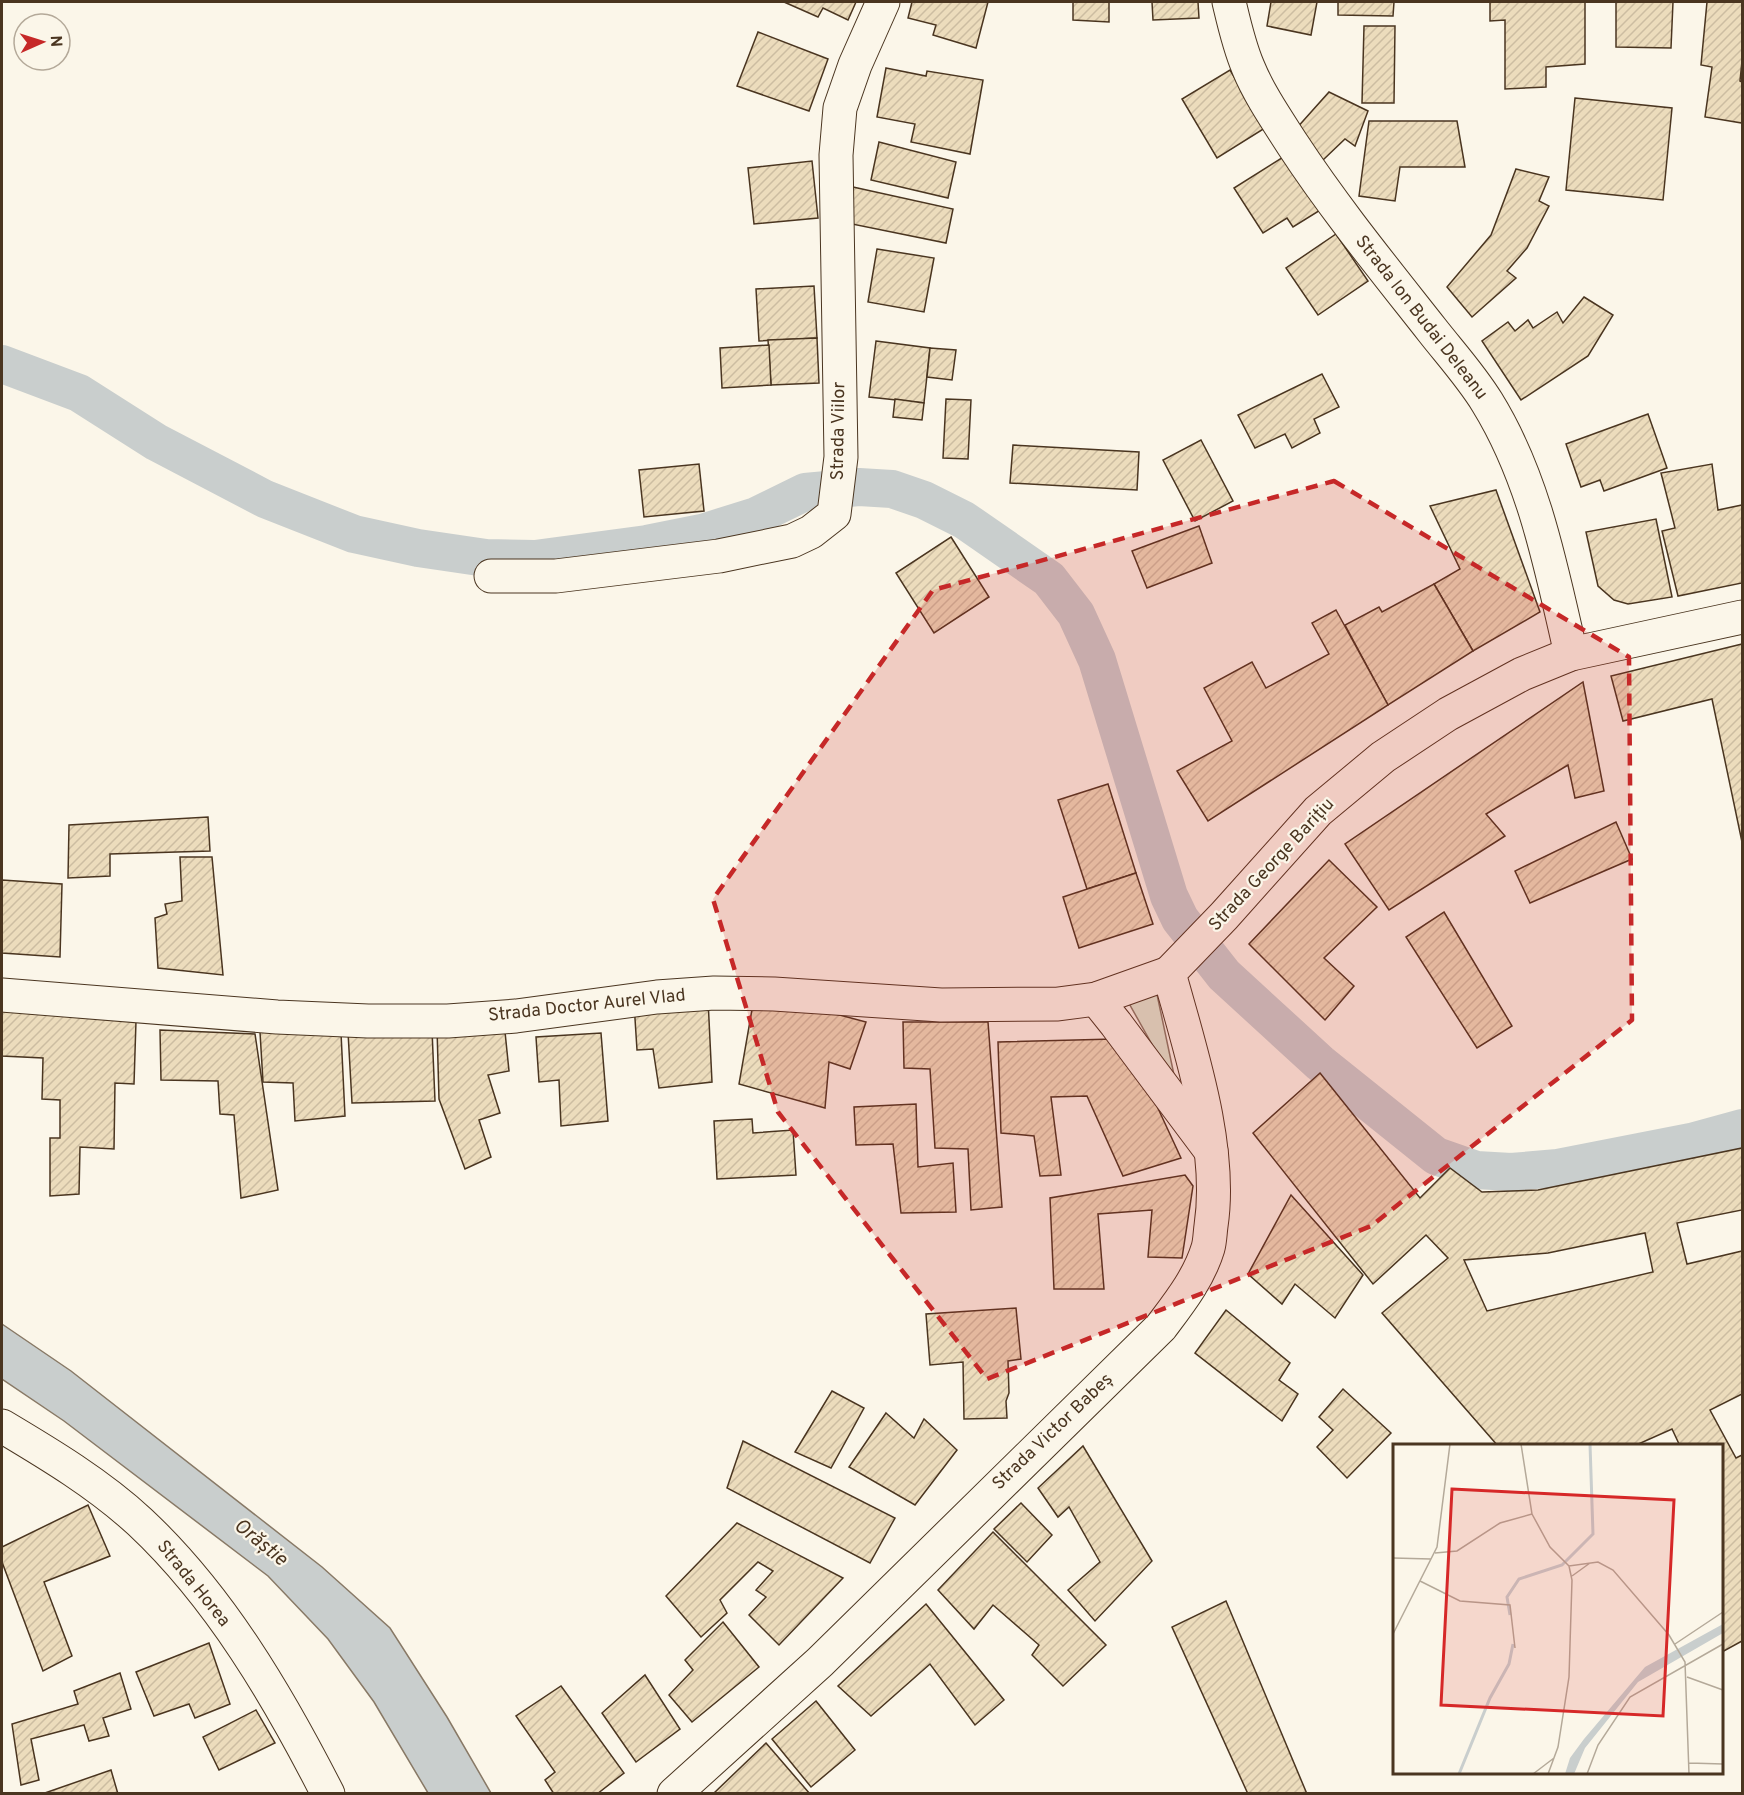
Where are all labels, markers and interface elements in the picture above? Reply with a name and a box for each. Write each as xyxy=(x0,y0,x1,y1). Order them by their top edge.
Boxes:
north arrow xyxy=(12,12,72,72)
text: N xyxy=(45,35,65,48)
street label: Strada Ion Budai Deleanu xyxy=(1350,231,1492,405)
street label: Strada Viilor xyxy=(827,381,851,481)
street label: Strada George Barițiu xyxy=(1204,794,1340,936)
street label: Strada Doctor Aurel Vlad xyxy=(487,984,687,1028)
street label: Strada Victor Babeș xyxy=(988,1369,1118,1495)
inset map xyxy=(1393,1444,1723,1774)
water label: Orăștie xyxy=(228,1513,293,1573)
street label: Strada Horea xyxy=(151,1536,235,1632)

